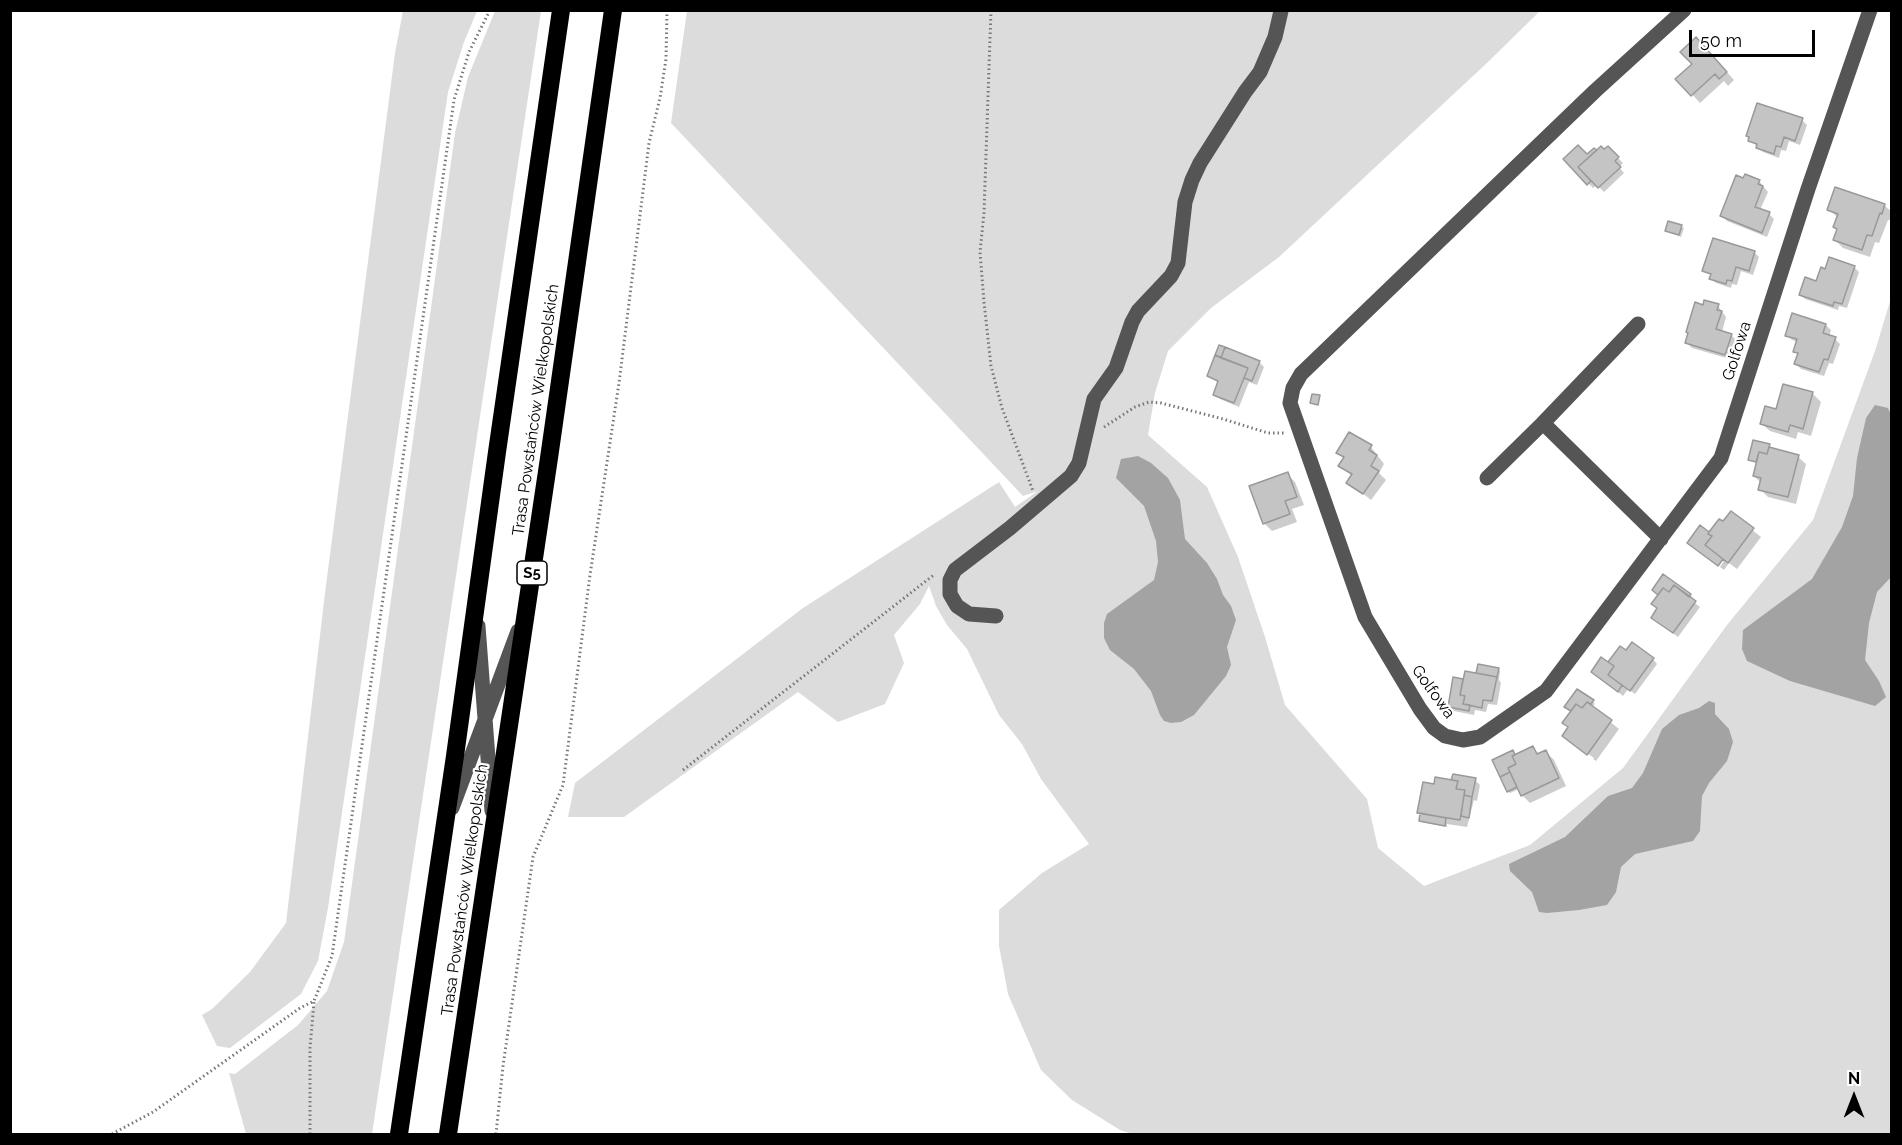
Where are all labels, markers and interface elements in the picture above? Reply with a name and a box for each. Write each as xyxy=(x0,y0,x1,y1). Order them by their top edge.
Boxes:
scale bar xyxy=(1692,18,1818,56)
text: 50 m xyxy=(1700,30,1742,51)
street label: Trasa Powstańców Wielkopolskich xyxy=(509,283,563,537)
street label: Golfowa xyxy=(1718,319,1756,383)
road number: S5 xyxy=(517,561,547,585)
street label: Golfowa xyxy=(1407,662,1459,722)
street label: Trasa Powstańców Wielkopolskich xyxy=(438,763,492,1017)
north arrow xyxy=(1824,1067,1884,1127)
text: N xyxy=(1848,1069,1860,1088)

